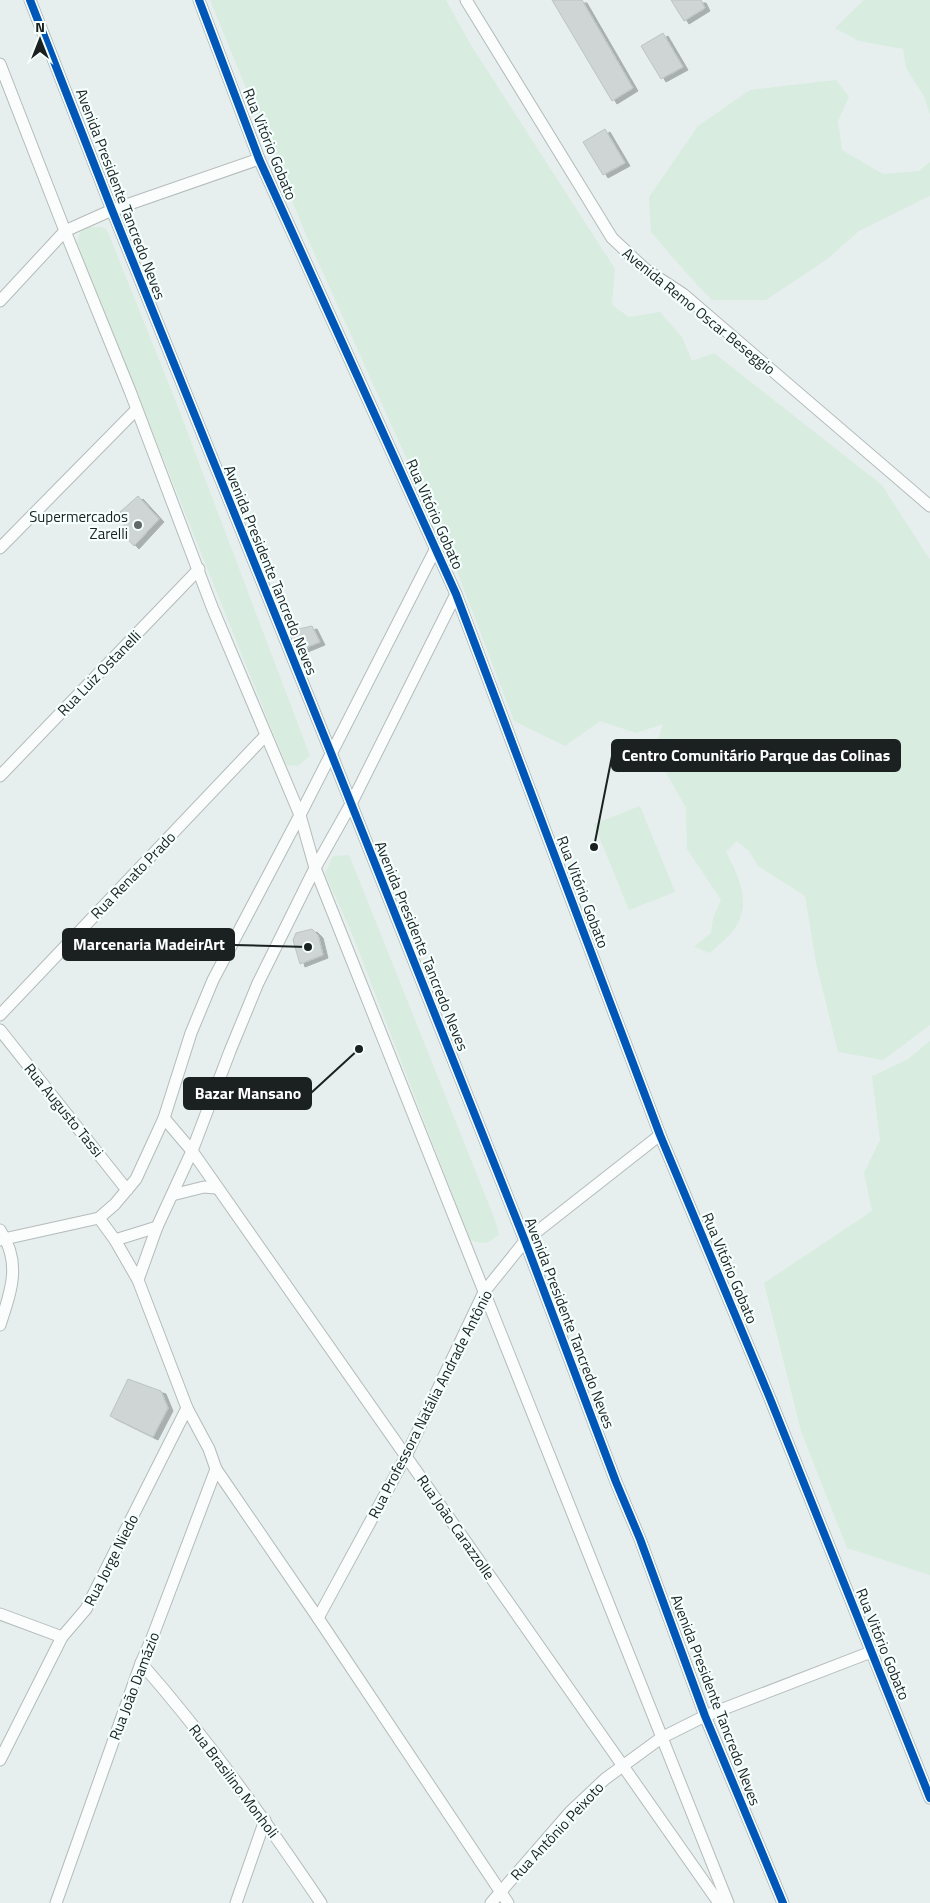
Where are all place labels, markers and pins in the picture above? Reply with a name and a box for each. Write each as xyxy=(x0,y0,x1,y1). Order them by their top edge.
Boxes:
place label: Supermercados Zarelli xyxy=(29,505,128,545)
marker: Supermercados Zarelli xyxy=(132,519,144,531)
callout: Centro Comunitário Parque das Colinas xyxy=(612,740,900,771)
callout: Marcenaria MadeirArt xyxy=(63,929,234,960)
callout: Bazar Mansano xyxy=(184,1078,311,1109)

